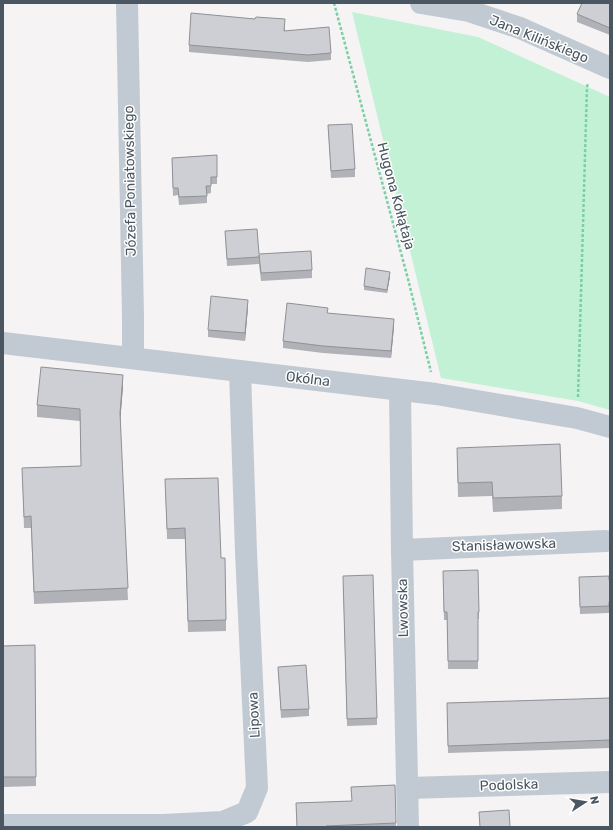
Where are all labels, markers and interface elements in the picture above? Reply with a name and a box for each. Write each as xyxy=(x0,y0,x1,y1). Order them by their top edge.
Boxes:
street label: Jana Kilińskiego xyxy=(487,11,591,67)
street label: Józefa Poniatowskiego xyxy=(120,105,140,257)
street label: Hugona Kołłątaja xyxy=(373,140,419,252)
street label: Okólna xyxy=(285,368,331,390)
street label: Stanisławowska xyxy=(452,535,556,555)
street label: Lwowska xyxy=(394,578,412,638)
street label: Lipowa xyxy=(244,691,264,739)
street label: Podolska xyxy=(479,775,539,795)
north arrow xyxy=(565,782,605,822)
text: N xyxy=(587,795,601,805)

